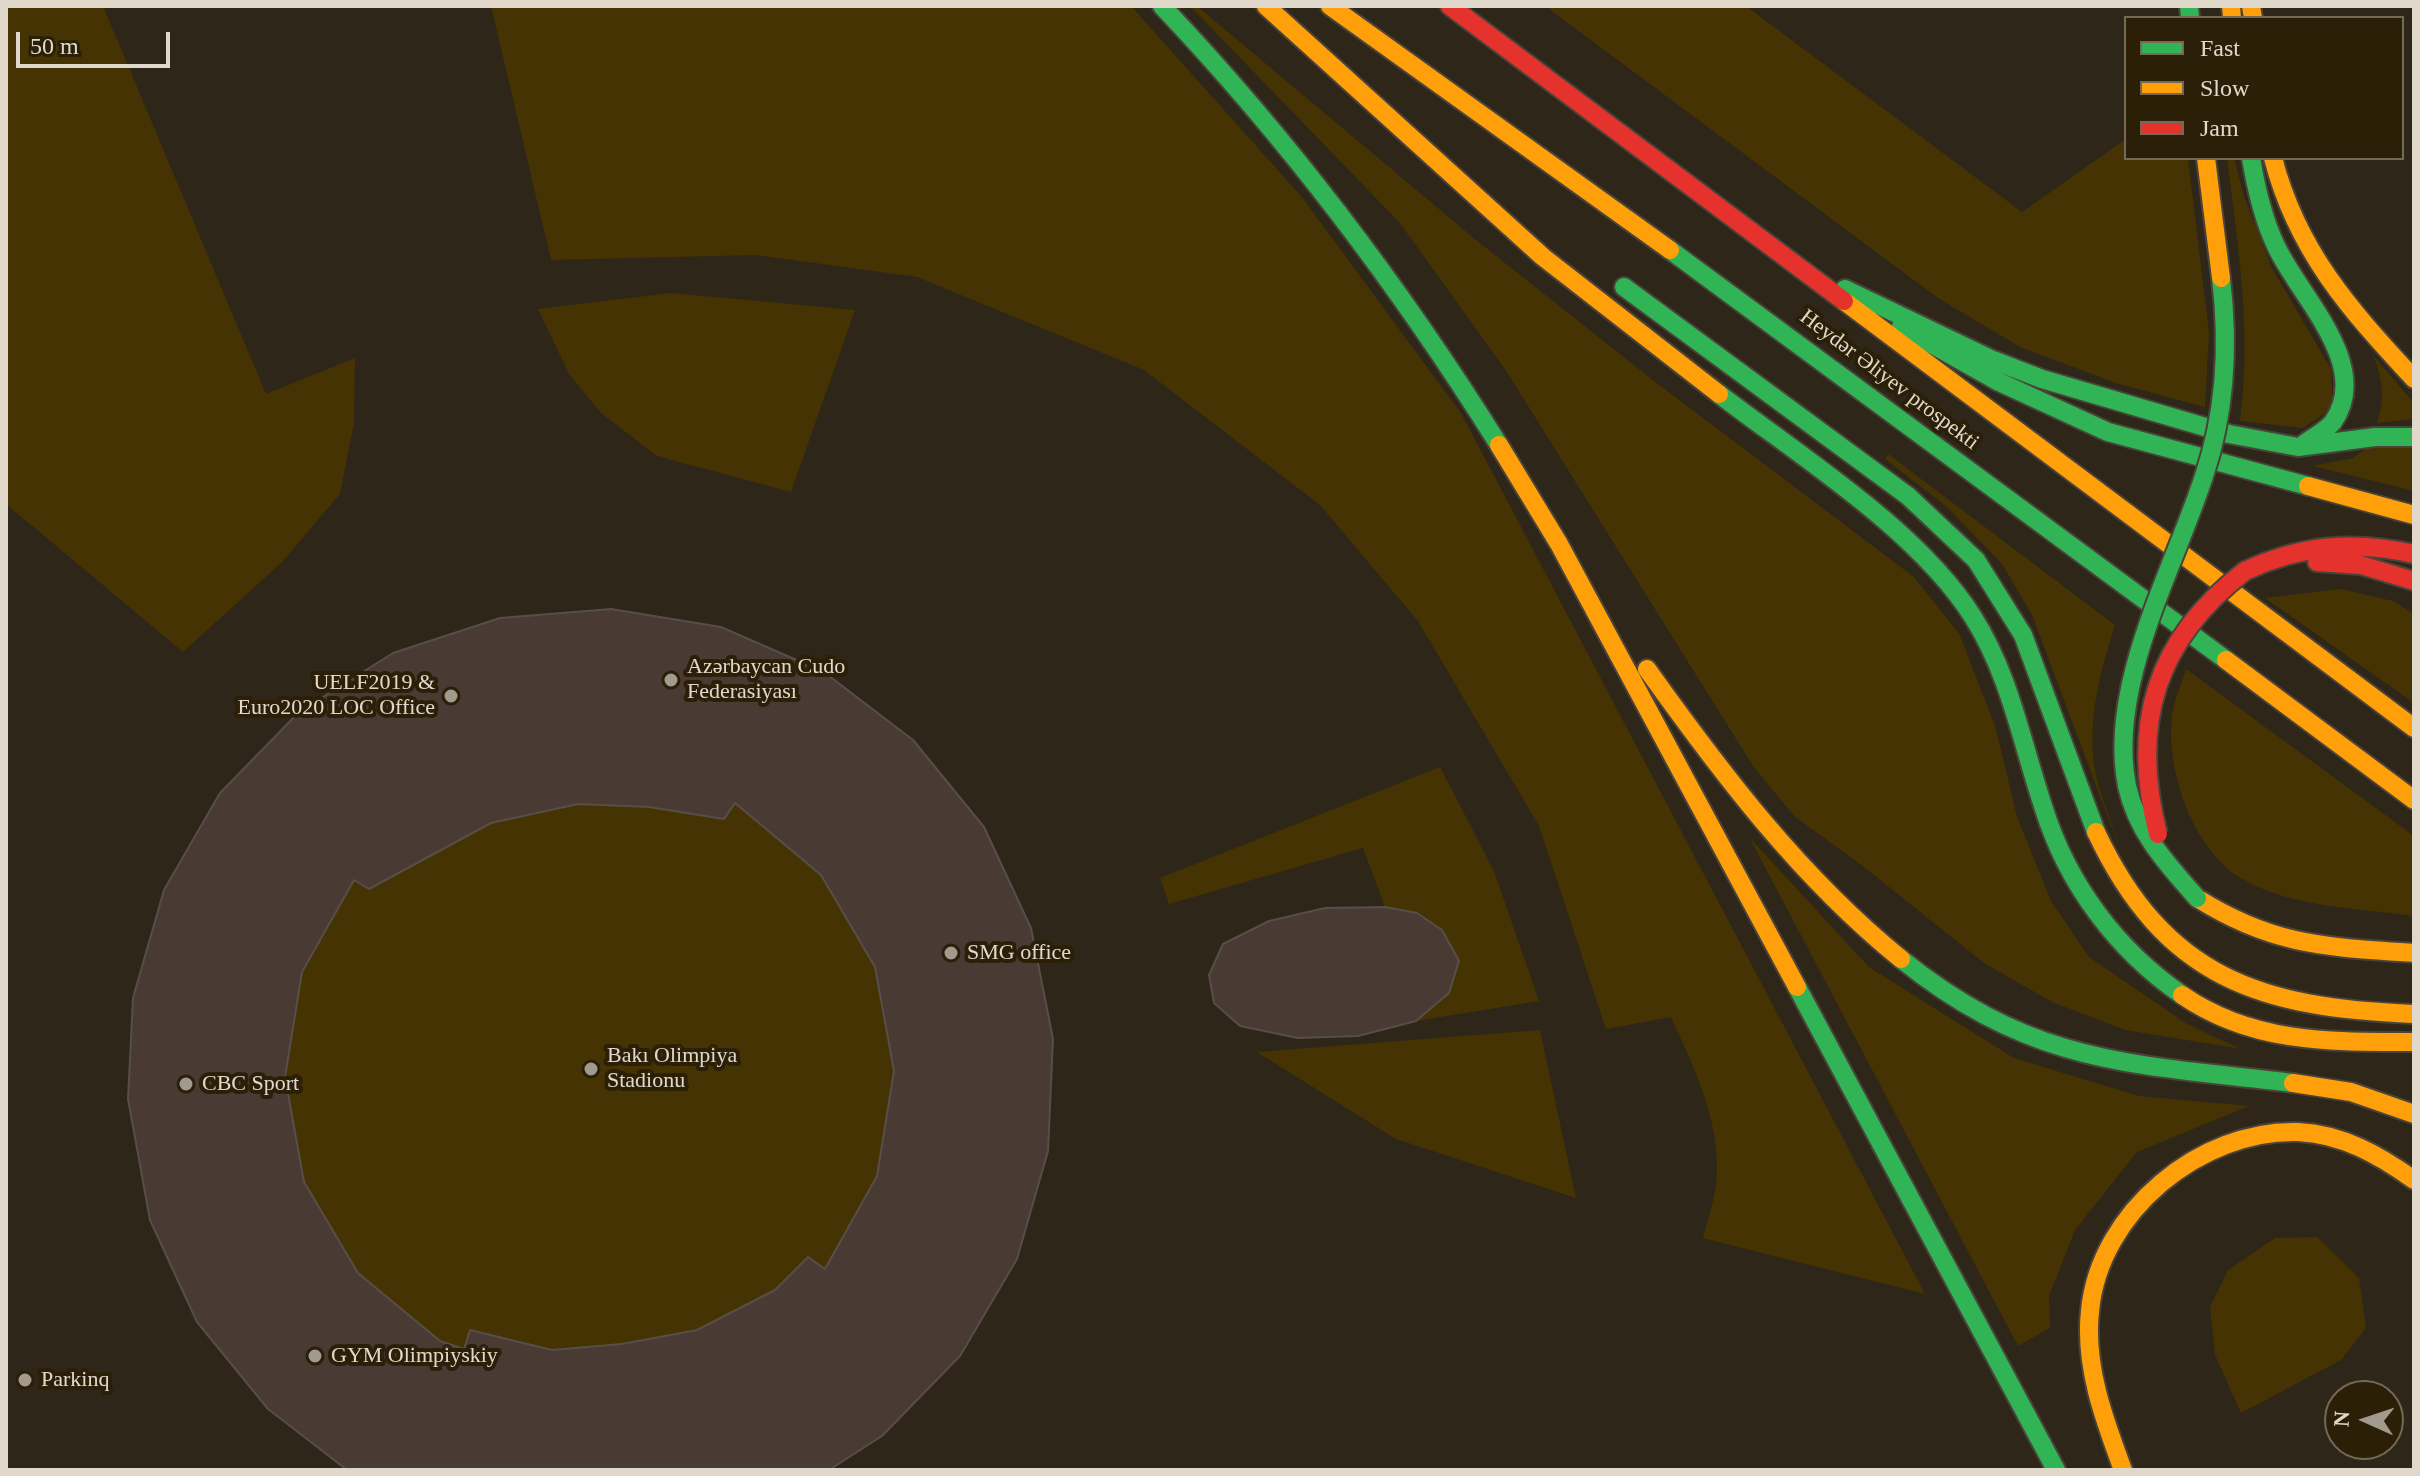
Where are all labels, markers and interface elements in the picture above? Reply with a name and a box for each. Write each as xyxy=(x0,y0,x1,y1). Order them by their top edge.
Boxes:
scale bar xyxy=(20,16,174,66)
legend xyxy=(2124,16,2404,160)
text: 50 m xyxy=(30,33,79,59)
text: Fast xyxy=(2200,35,2240,61)
text: Slow xyxy=(2200,75,2249,101)
text: Jam xyxy=(2200,115,2239,141)
street label: Heydər Əliyev prospekti xyxy=(1794,304,1984,456)
place label: Azərbaycan Cudo Federasiyası xyxy=(687,654,845,706)
place label: UELF2019 & Euro2020 LOC Office xyxy=(237,670,435,722)
marker: Azərbaycan Cudo Federasiyası xyxy=(662,671,680,689)
marker: UELF2019 & Euro2020 LOC Office xyxy=(442,687,460,705)
place label: SMG office xyxy=(967,940,1071,966)
marker: SMG office xyxy=(942,944,960,962)
place label: Bakı Olimpiya Stadionu xyxy=(607,1043,737,1094)
marker: Bakı Olimpiya Stadionu xyxy=(582,1060,600,1078)
place label: CBC Sport xyxy=(202,1071,299,1097)
marker: CBC Sport xyxy=(177,1075,195,1093)
place label: GYM Olimpiyskiy xyxy=(331,1343,498,1369)
marker: GYM Olimpiyskiy xyxy=(306,1347,324,1365)
place label: Parkinq xyxy=(41,1367,109,1393)
marker: Parkinq xyxy=(16,1371,34,1389)
north arrow xyxy=(2324,1380,2404,1460)
text: N xyxy=(2329,1410,2354,1427)

